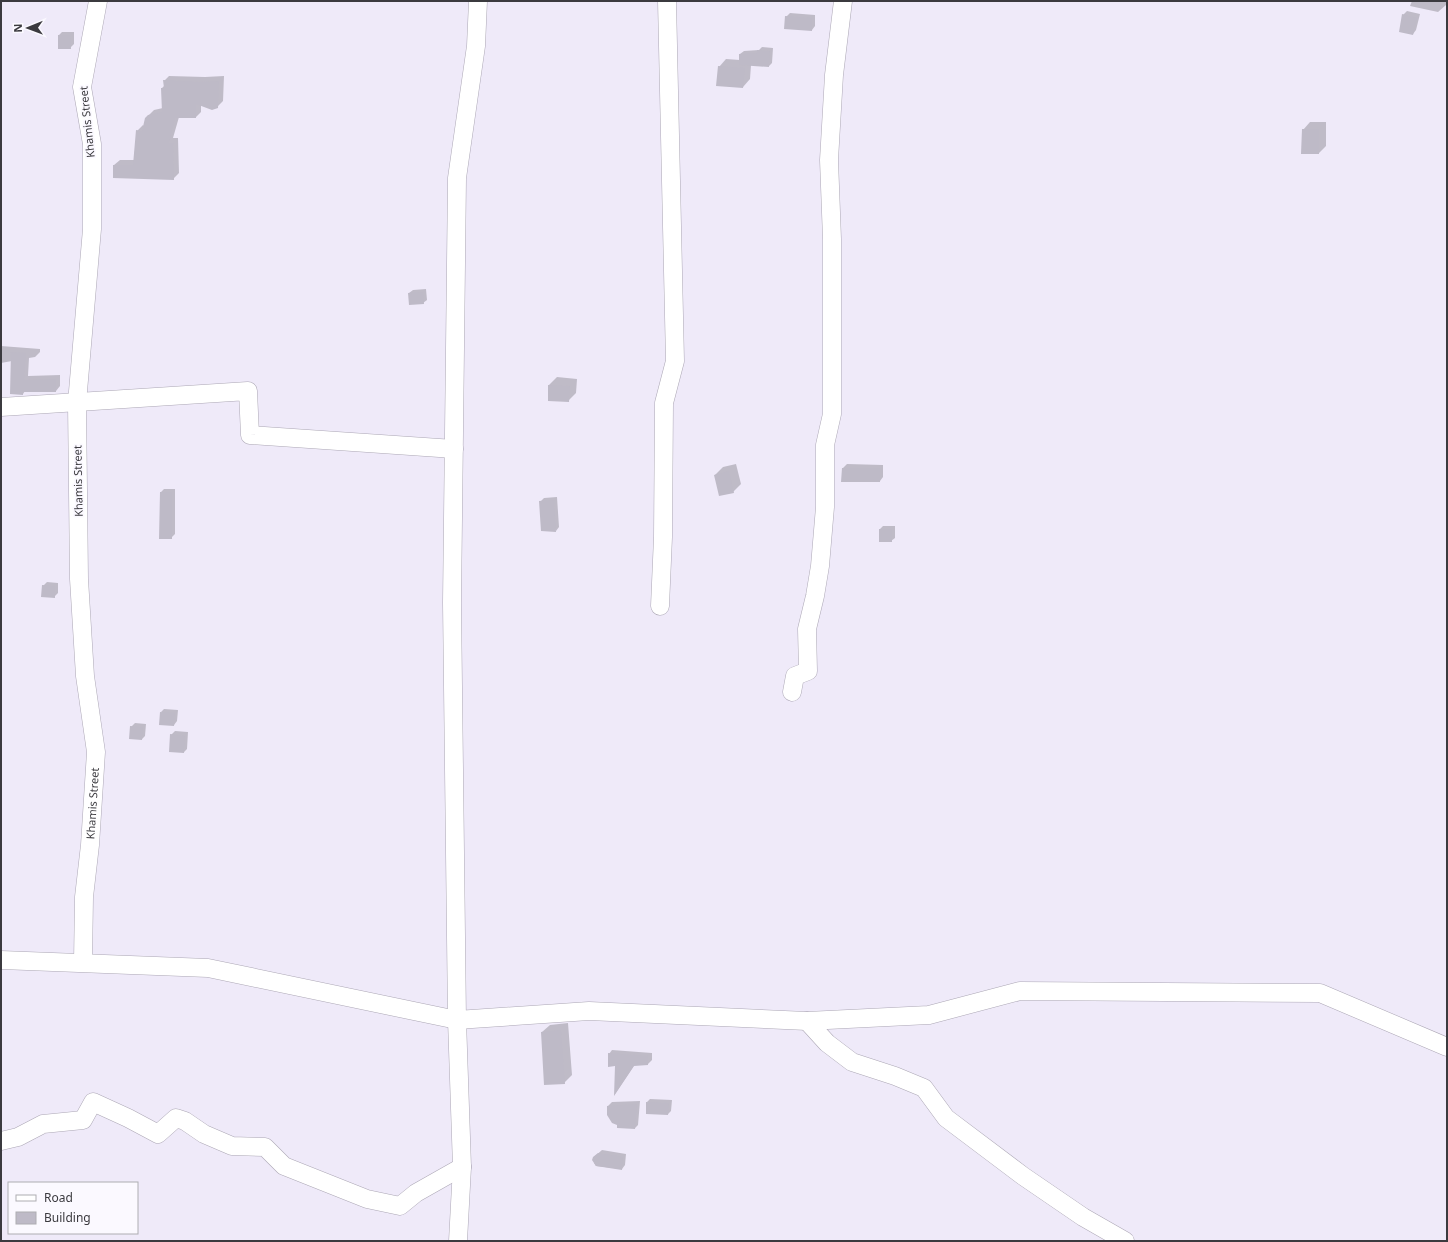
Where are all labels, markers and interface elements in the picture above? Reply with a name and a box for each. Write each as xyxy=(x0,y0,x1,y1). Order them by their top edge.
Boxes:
north arrow xyxy=(8,8,48,48)
text: N xyxy=(10,24,25,33)
street label: Khamis Street xyxy=(75,86,98,159)
street label: Khamis Street xyxy=(69,445,86,517)
street label: Khamis Street xyxy=(82,767,102,840)
legend xyxy=(8,1182,138,1234)
text: Road xyxy=(44,1189,73,1206)
text: Building xyxy=(44,1209,91,1226)

